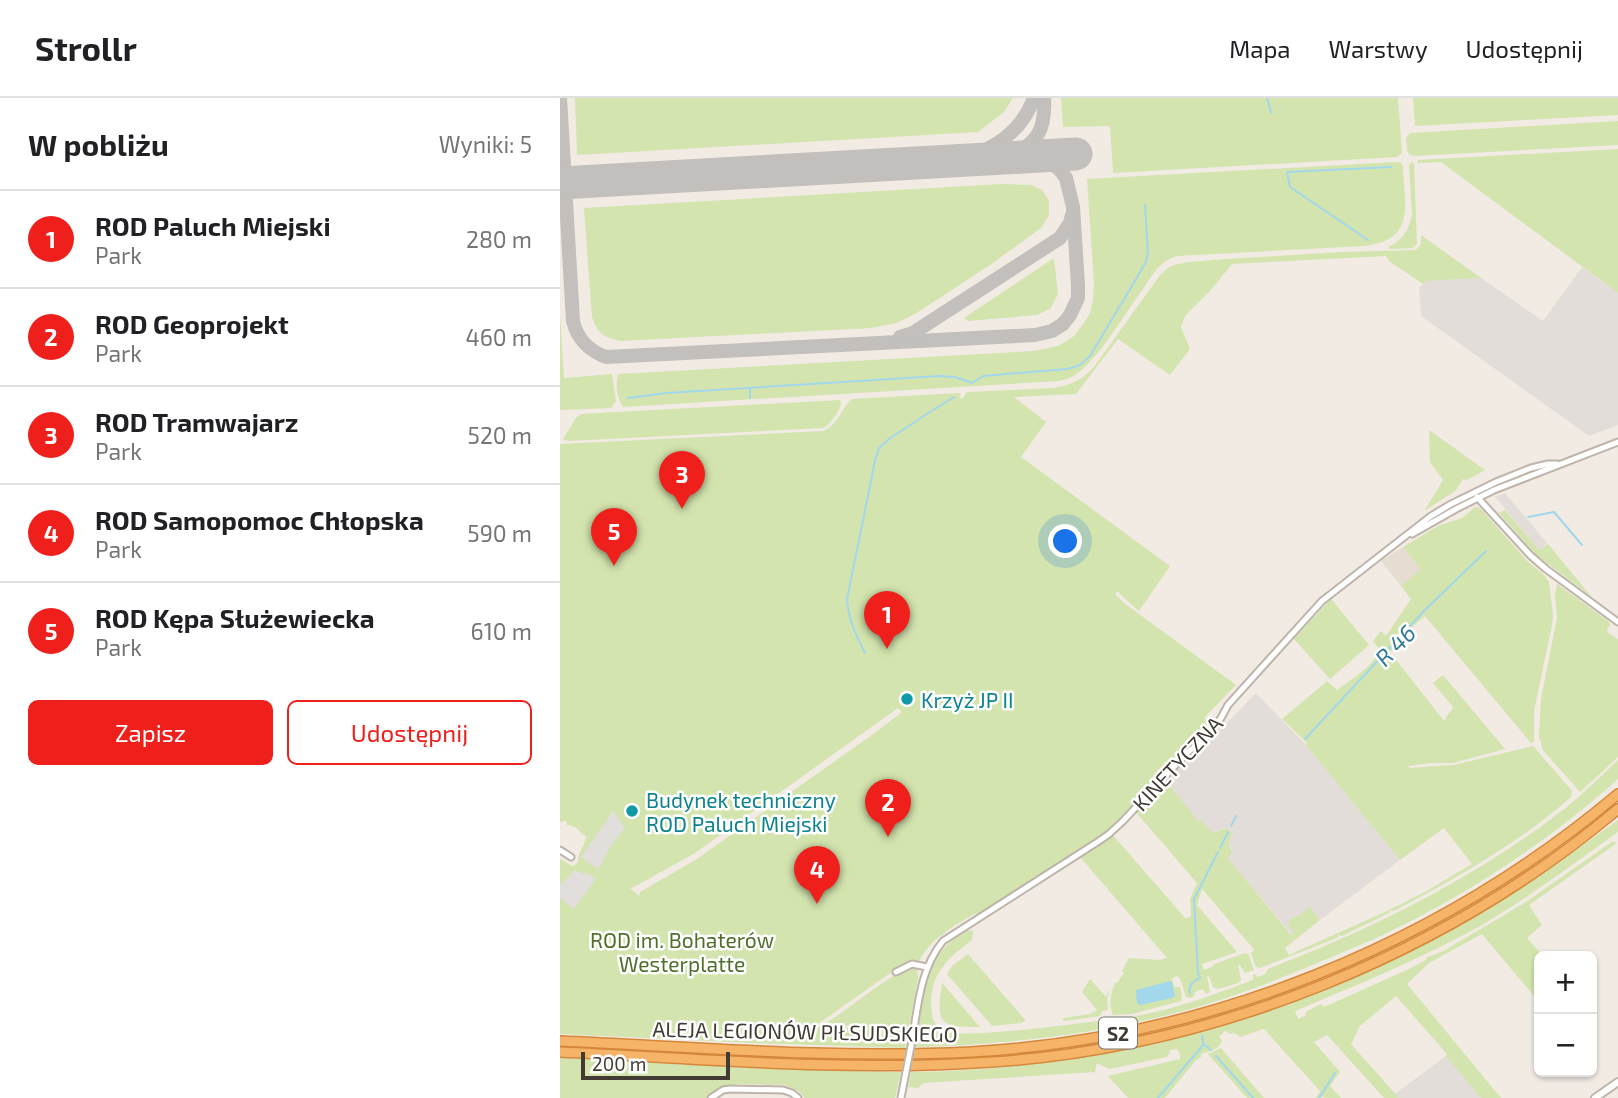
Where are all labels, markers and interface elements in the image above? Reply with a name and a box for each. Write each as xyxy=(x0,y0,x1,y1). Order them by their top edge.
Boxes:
text: Strollr xyxy=(35,28,137,68)
text: Mapa xyxy=(1229,34,1291,63)
text: Warstwy xyxy=(1329,34,1428,63)
text: Udostępnij xyxy=(1466,34,1583,63)
text: W pobliżu xyxy=(28,126,169,162)
text: Wyniki: 5 xyxy=(439,130,532,158)
text: ROD Paluch Miejski xyxy=(95,210,331,241)
text: 1 xyxy=(46,225,56,253)
text: 280 m xyxy=(466,225,532,253)
text: Park xyxy=(95,241,142,269)
text: ROD Geoprojekt xyxy=(95,308,289,339)
text: 2 xyxy=(44,323,58,351)
text: 460 m xyxy=(466,323,532,351)
text: Park xyxy=(95,339,142,367)
text: ROD Tramwajarz xyxy=(95,406,298,437)
text: 3 xyxy=(44,421,58,449)
text: 520 m xyxy=(468,421,532,449)
text: Park xyxy=(95,437,142,465)
pin: 3 xyxy=(659,451,705,509)
text: ROD Samopomoc Chłopska xyxy=(95,504,424,535)
pin: 5 xyxy=(591,508,637,566)
text: 4 xyxy=(44,519,58,547)
text: 590 m xyxy=(467,519,532,547)
your location xyxy=(1048,524,1082,558)
text: Park xyxy=(95,535,142,563)
pin: 1 xyxy=(864,591,910,649)
text: ROD Kępa Służewiecka xyxy=(95,602,375,633)
text: 5 xyxy=(45,617,57,645)
text: 610 m xyxy=(471,617,532,645)
water label: R 46 xyxy=(1369,619,1421,671)
text: Park xyxy=(95,633,142,661)
place label: Krzyż JP II xyxy=(921,687,1013,712)
marker: Krzyż JP II xyxy=(899,691,915,707)
button: Zapisz xyxy=(28,700,273,765)
button: Udostępnij xyxy=(287,700,532,765)
street label: KINETYCZNA xyxy=(1127,711,1227,815)
pin: 2 xyxy=(865,779,911,837)
place label: Budynek techniczny ROD Paluch Miejski xyxy=(646,787,836,837)
marker: Budynek techniczny ROD Paluch Miejski xyxy=(624,803,640,819)
pin: 4 xyxy=(794,846,840,904)
park label: ROD im. Bohaterów Westerplatte xyxy=(590,927,774,976)
map controls xyxy=(1534,951,1597,1077)
button: + xyxy=(1534,951,1597,1014)
button: − xyxy=(1534,1014,1597,1077)
street label: ALEJA LEGIONÓW PIŁSUDSKIEGO xyxy=(652,1016,958,1046)
road number: S2 xyxy=(1099,1018,1137,1049)
scale bar xyxy=(581,1049,730,1081)
text: 200 m xyxy=(592,1052,646,1075)

